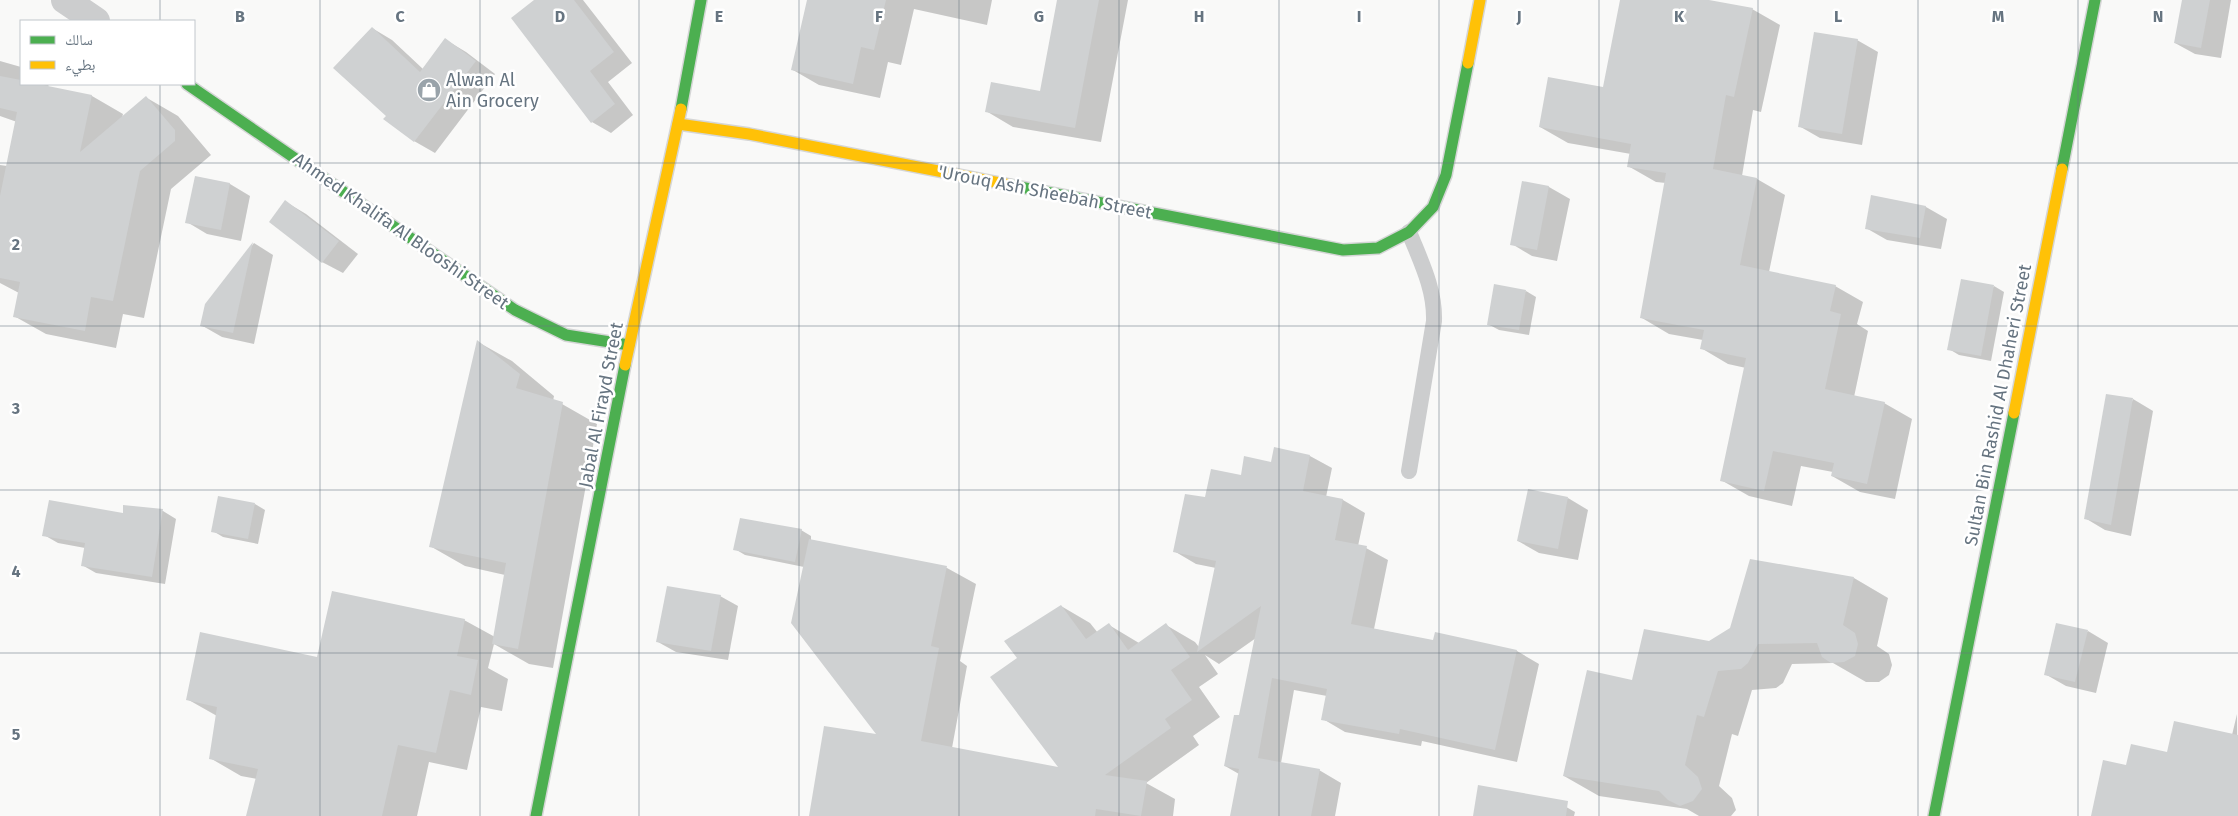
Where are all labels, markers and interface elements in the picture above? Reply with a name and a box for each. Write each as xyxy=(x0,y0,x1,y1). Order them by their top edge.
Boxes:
text: B xyxy=(235,7,245,26)
text: C xyxy=(395,7,405,26)
text: D xyxy=(555,7,565,26)
text: E xyxy=(715,7,723,26)
text: F xyxy=(875,7,883,26)
text: G xyxy=(1034,7,1044,26)
text: H xyxy=(1194,7,1204,26)
text: I xyxy=(1357,7,1361,26)
text: J xyxy=(1515,7,1522,26)
text: K xyxy=(1674,7,1685,26)
text: L xyxy=(1834,7,1842,26)
text: M xyxy=(1992,7,2005,26)
text: N xyxy=(2153,7,2163,26)
legend xyxy=(20,20,195,85)
text: سالك xyxy=(65,31,93,49)
text: بطيء xyxy=(65,56,95,77)
place label: Alwan Al Ain Grocery xyxy=(446,69,539,112)
shop icon: Alwan Al Ain Grocery xyxy=(416,77,442,103)
street label: Ahmed Khalifa Al Blooshi Street xyxy=(289,148,513,314)
street label: 'Urouq Ash Sheebah Street xyxy=(936,160,1154,224)
text: 2 xyxy=(12,235,20,254)
street label: Sultan Bin Rashid Al Dhaheri Street xyxy=(1960,262,2036,548)
street label: Jabal Al Firayd Street xyxy=(574,320,628,490)
text: 3 xyxy=(11,399,20,418)
text: 4 xyxy=(11,562,21,581)
text: 5 xyxy=(12,725,21,744)

